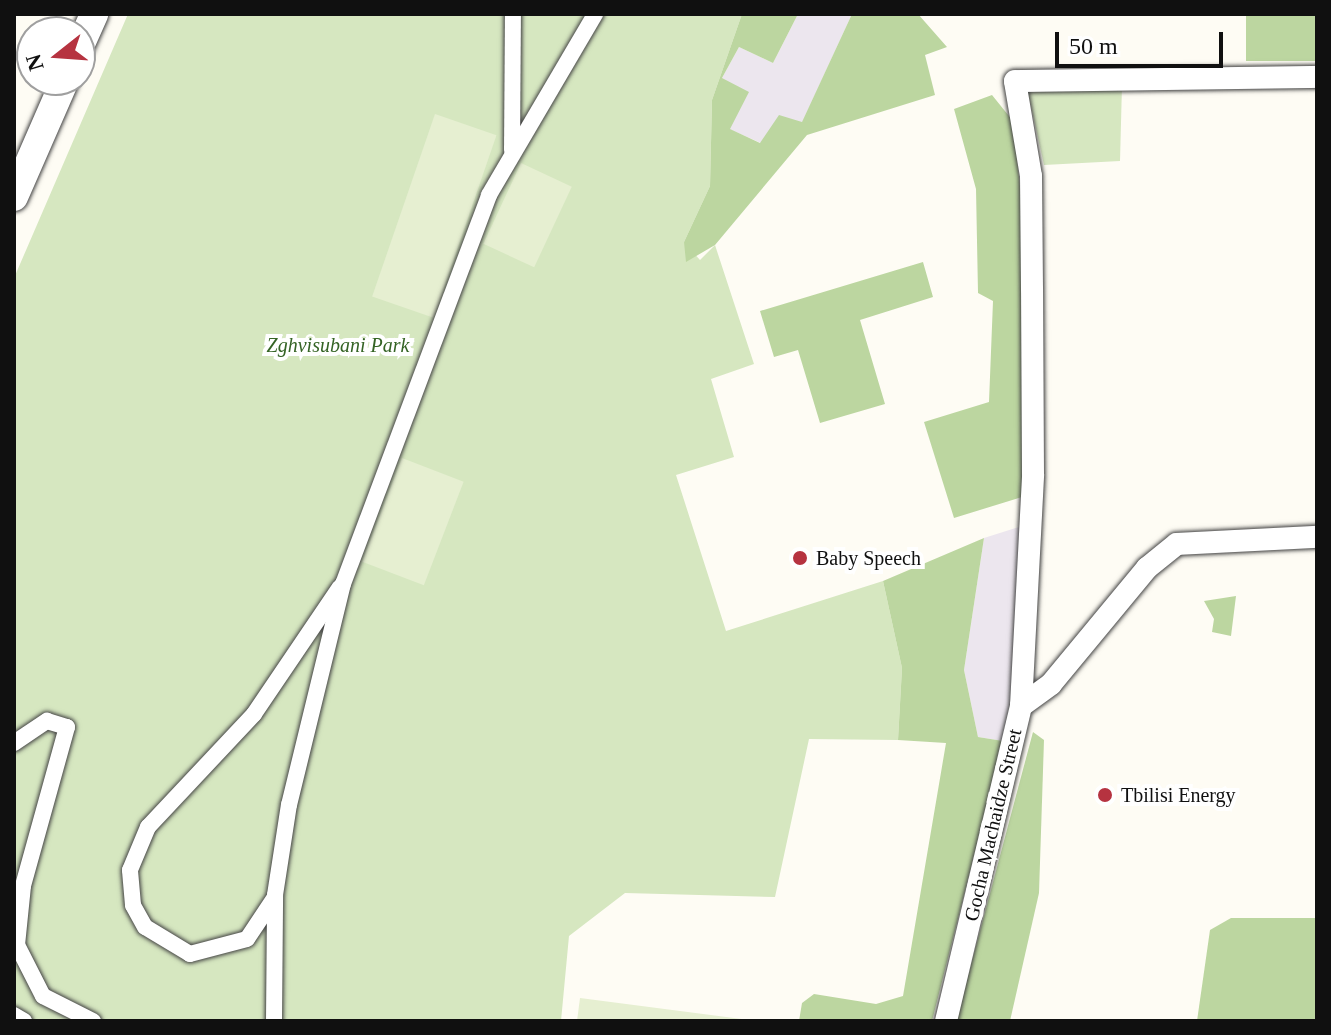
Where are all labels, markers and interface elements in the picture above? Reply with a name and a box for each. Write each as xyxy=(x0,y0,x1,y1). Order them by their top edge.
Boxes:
north arrow xyxy=(16,16,96,96)
scale bar xyxy=(1059,16,1227,66)
text: 50 m xyxy=(1069,33,1118,59)
text: N xyxy=(20,51,49,74)
park label: Zghvisubani Park xyxy=(267,333,409,357)
place label: Baby Speech xyxy=(816,546,921,570)
marker: Baby Speech xyxy=(791,549,809,567)
street label: Gocha Machaidze Street xyxy=(959,727,1027,923)
place label: Tbilisi Energy xyxy=(1121,783,1236,807)
marker: Tbilisi Energy xyxy=(1096,786,1114,804)

